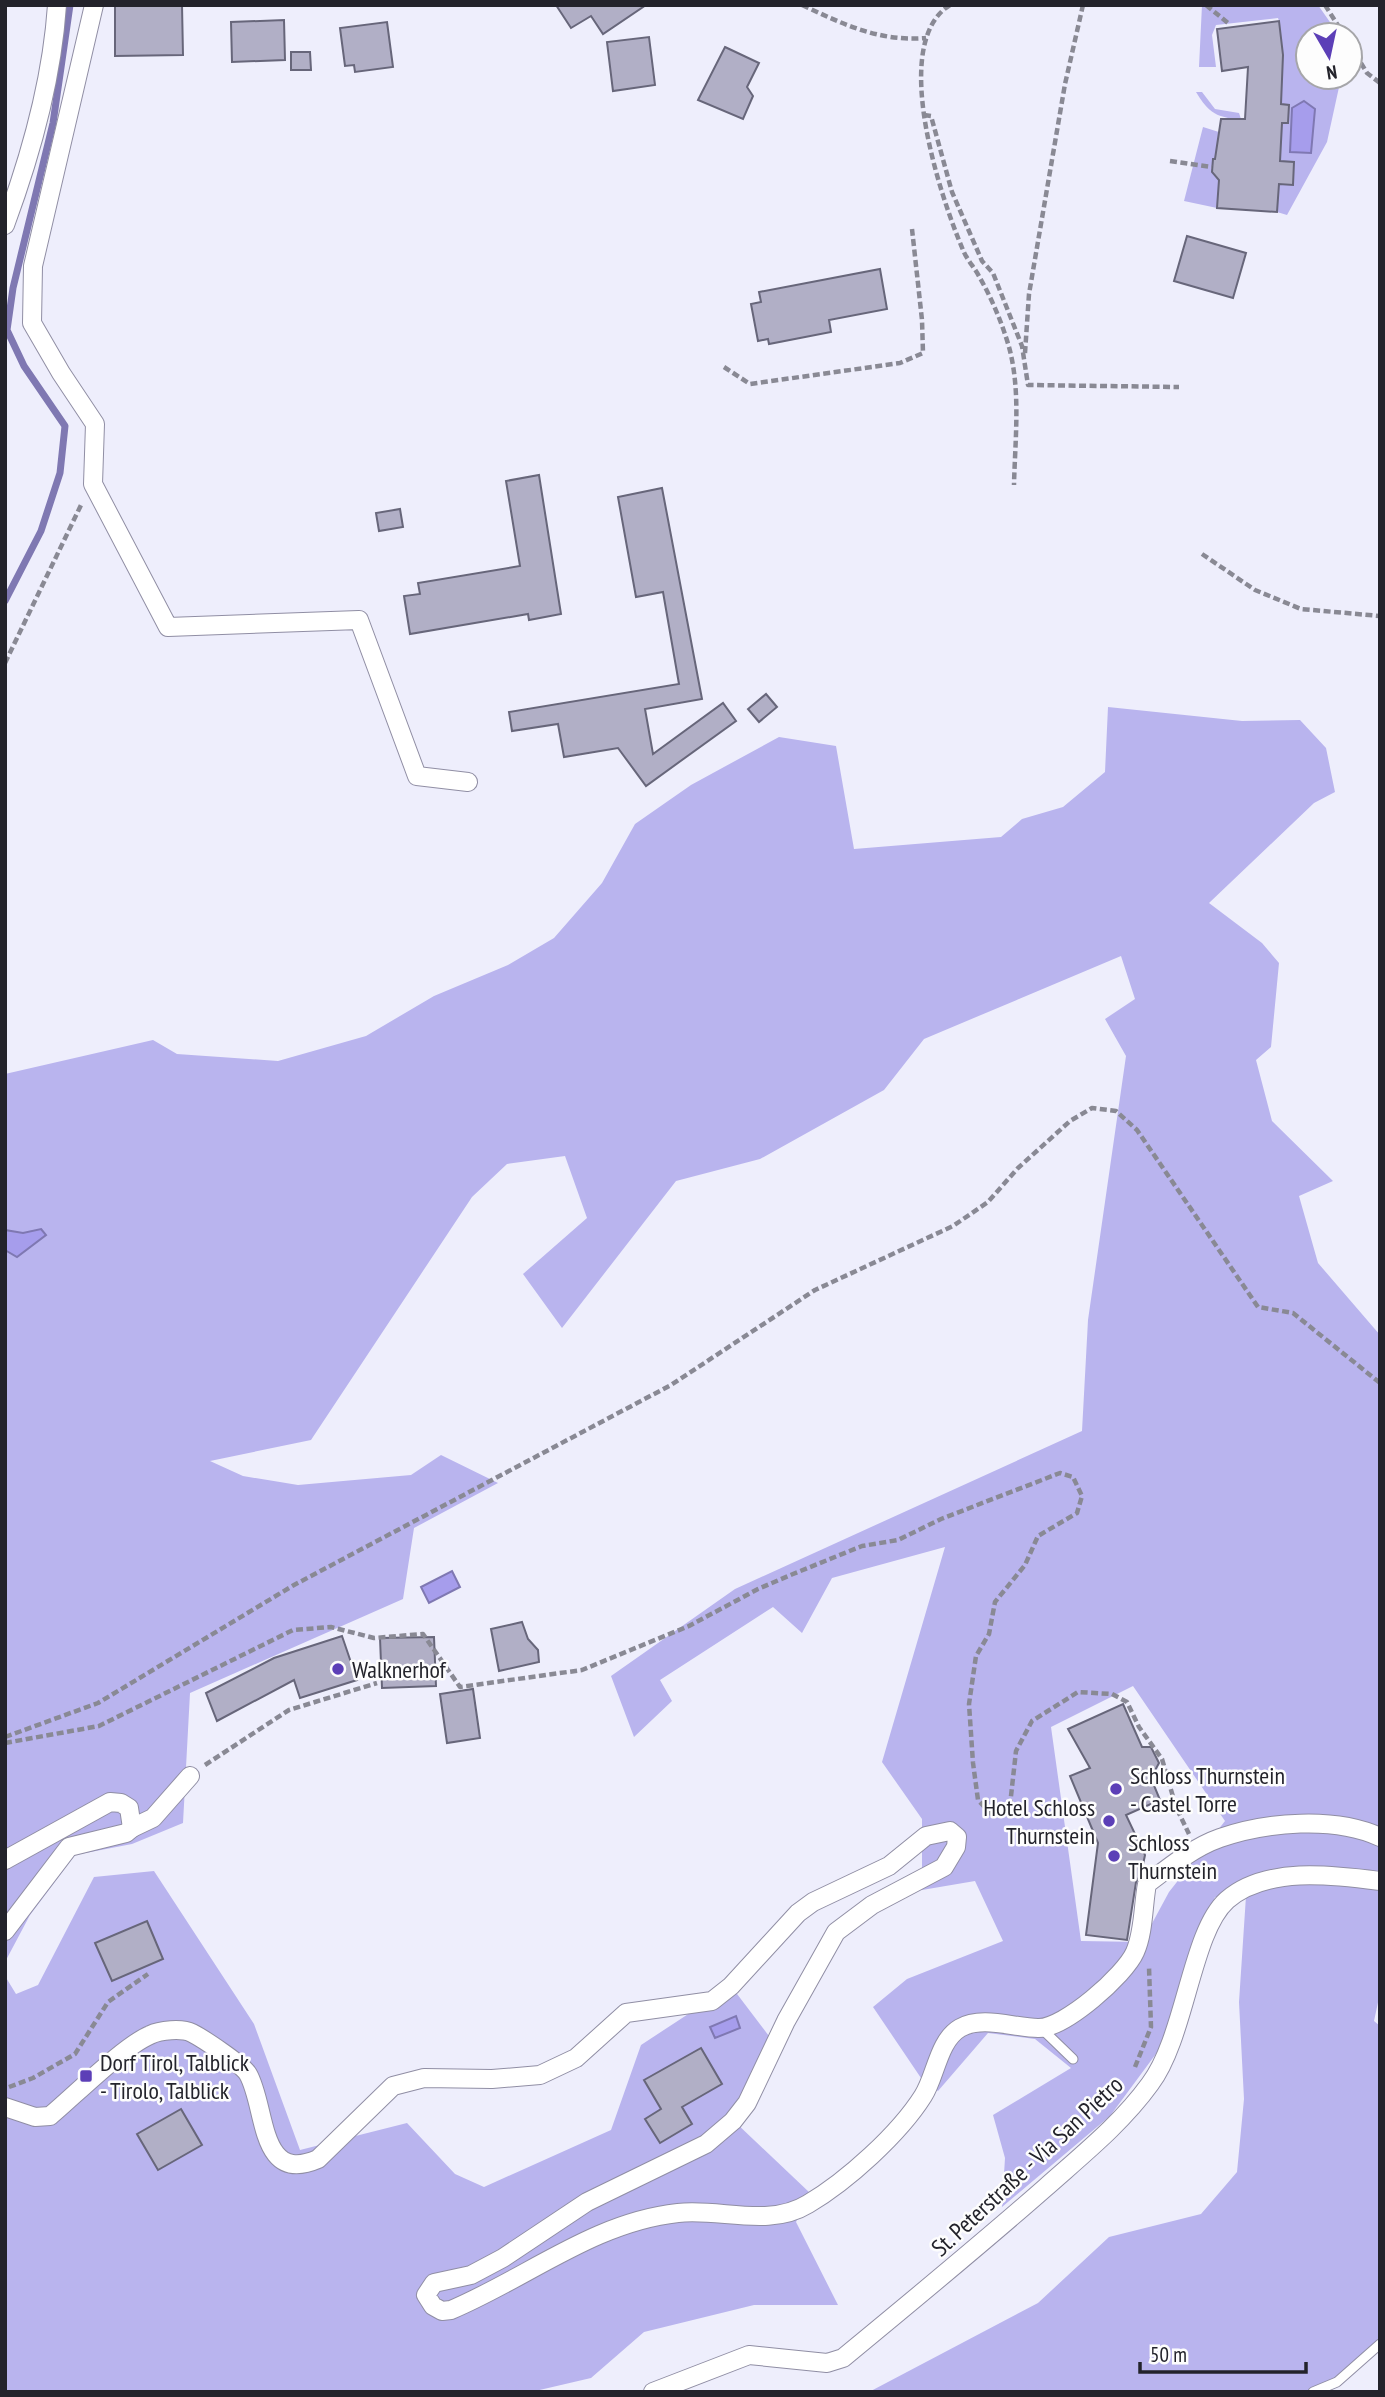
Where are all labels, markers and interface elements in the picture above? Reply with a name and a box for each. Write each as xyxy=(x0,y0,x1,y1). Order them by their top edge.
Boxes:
north arrow xyxy=(1294,21,1364,91)
text: N xyxy=(1325,60,1339,85)
place label: Walknerhof xyxy=(352,1654,447,1685)
marker: Walknerhof xyxy=(330,1661,346,1677)
place label: Schloss Thurnstein - Castel Torre xyxy=(1130,1760,1285,1819)
marker: Schloss Thurnstein - Castel Torre xyxy=(1108,1781,1124,1797)
place label: Hotel Schloss Thurnstein xyxy=(983,1792,1095,1851)
marker: Hotel Schloss Thurnstein xyxy=(1101,1813,1117,1829)
place label: Schloss Thurnstein xyxy=(1128,1827,1217,1886)
marker: Schloss Thurnstein xyxy=(1106,1848,1122,1864)
place label: Dorf Tirol, Talblick - Tirolo, Talblick xyxy=(100,2047,250,2106)
marker: Dorf Tirol, Talblick - Tirolo, Talblick xyxy=(78,2068,94,2084)
street label: St. Peterstraße - Via San Pietro xyxy=(925,2069,1129,2263)
scale bar xyxy=(1140,2330,1306,2374)
text: 50 m xyxy=(1150,2341,1187,2368)

